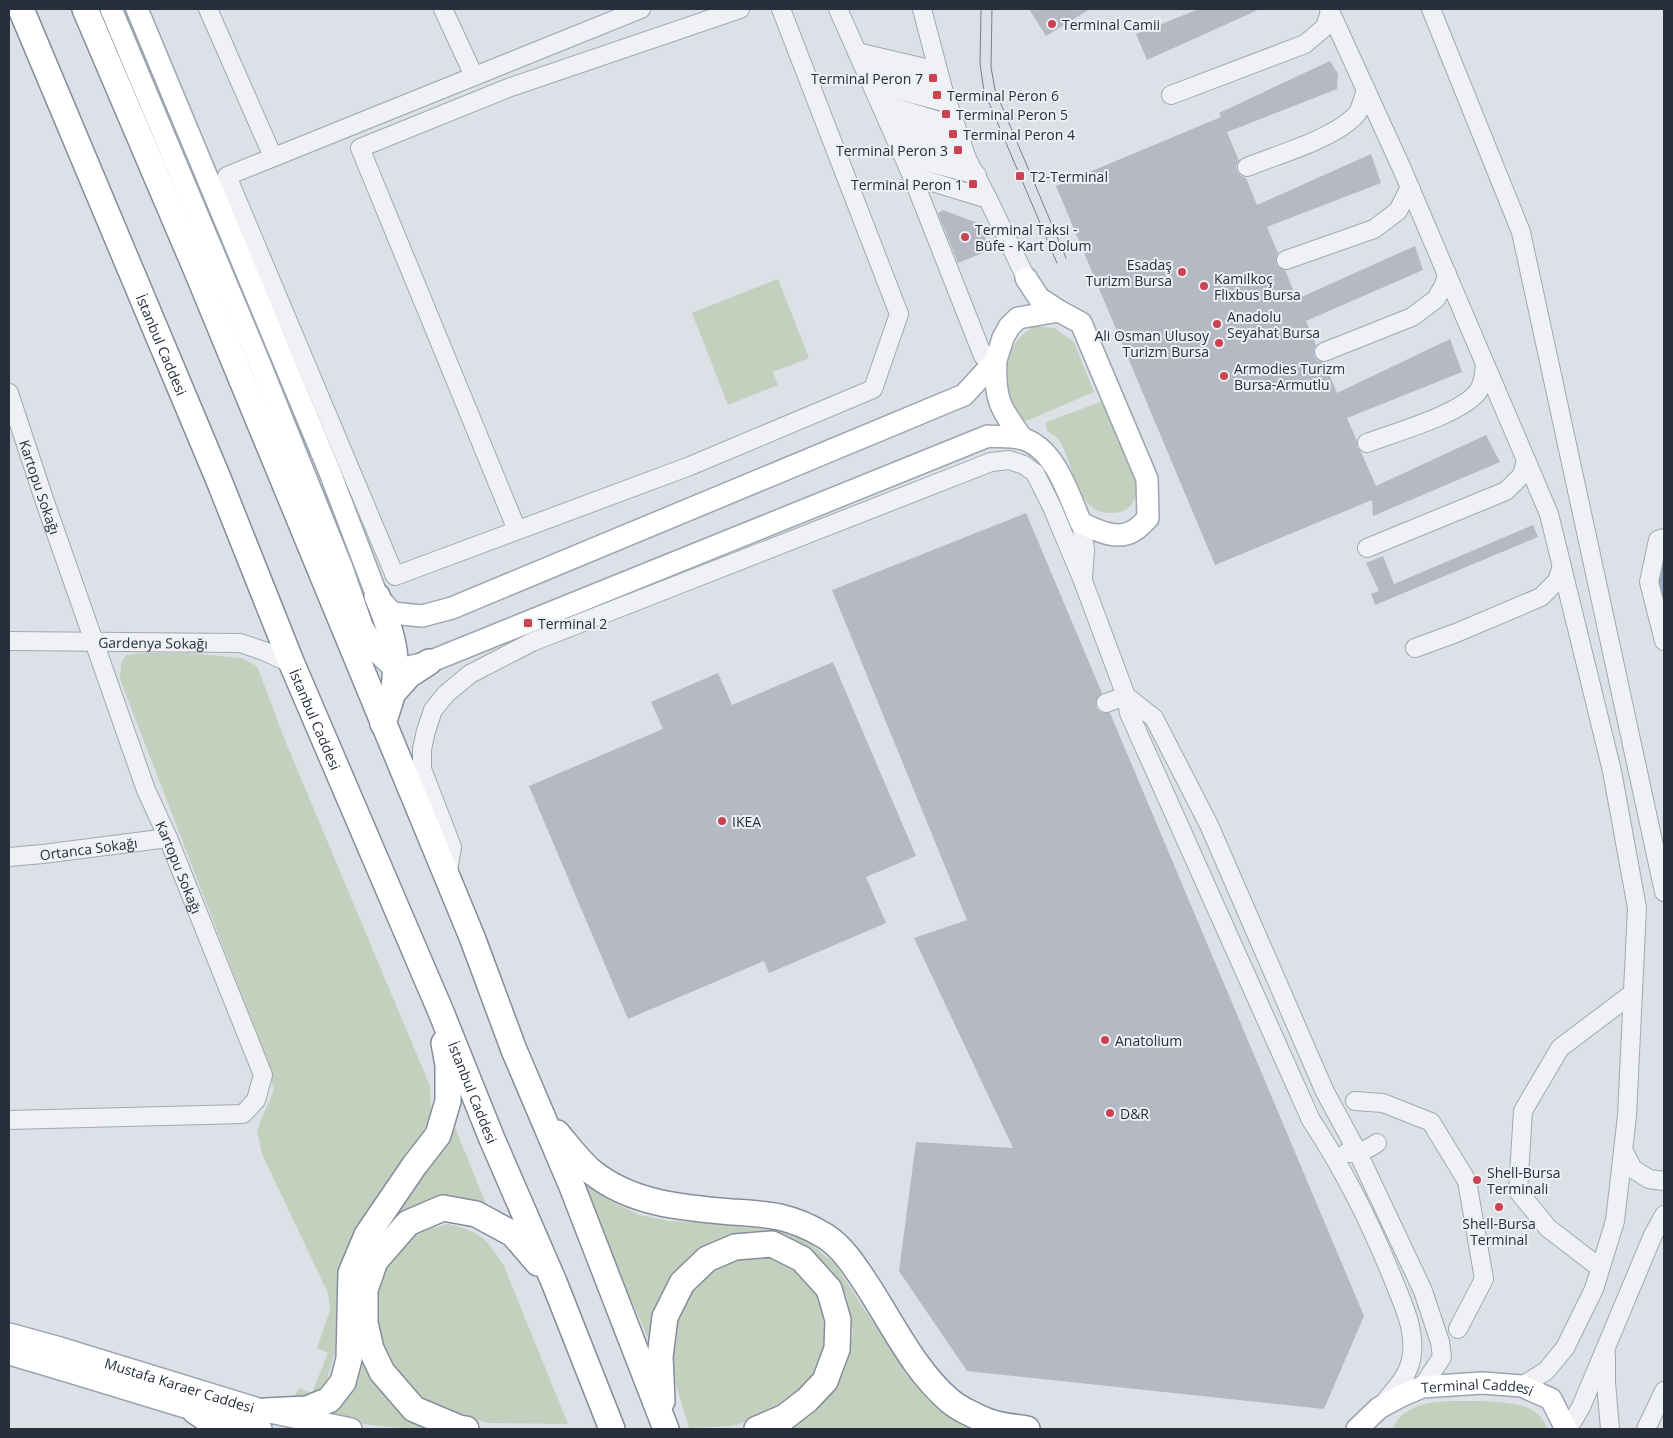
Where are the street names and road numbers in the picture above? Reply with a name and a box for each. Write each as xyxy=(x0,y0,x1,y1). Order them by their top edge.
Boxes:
street label: İstanbul Caddesi xyxy=(132,291,192,398)
street label: Kartopu Sokağı xyxy=(16,437,65,537)
street label: Gardenya Sokağı xyxy=(98,632,208,652)
street label: İstanbul Caddesi xyxy=(286,666,346,773)
street label: Kartopu Sokağı xyxy=(152,818,207,916)
street label: Ortanca Sokağı xyxy=(38,832,139,864)
street label: İstanbul Caddesi xyxy=(444,1039,502,1146)
street label: Mustafa Karaer Caddesi xyxy=(102,1353,257,1417)
street label: Terminal Caddesi xyxy=(1420,1373,1537,1400)

